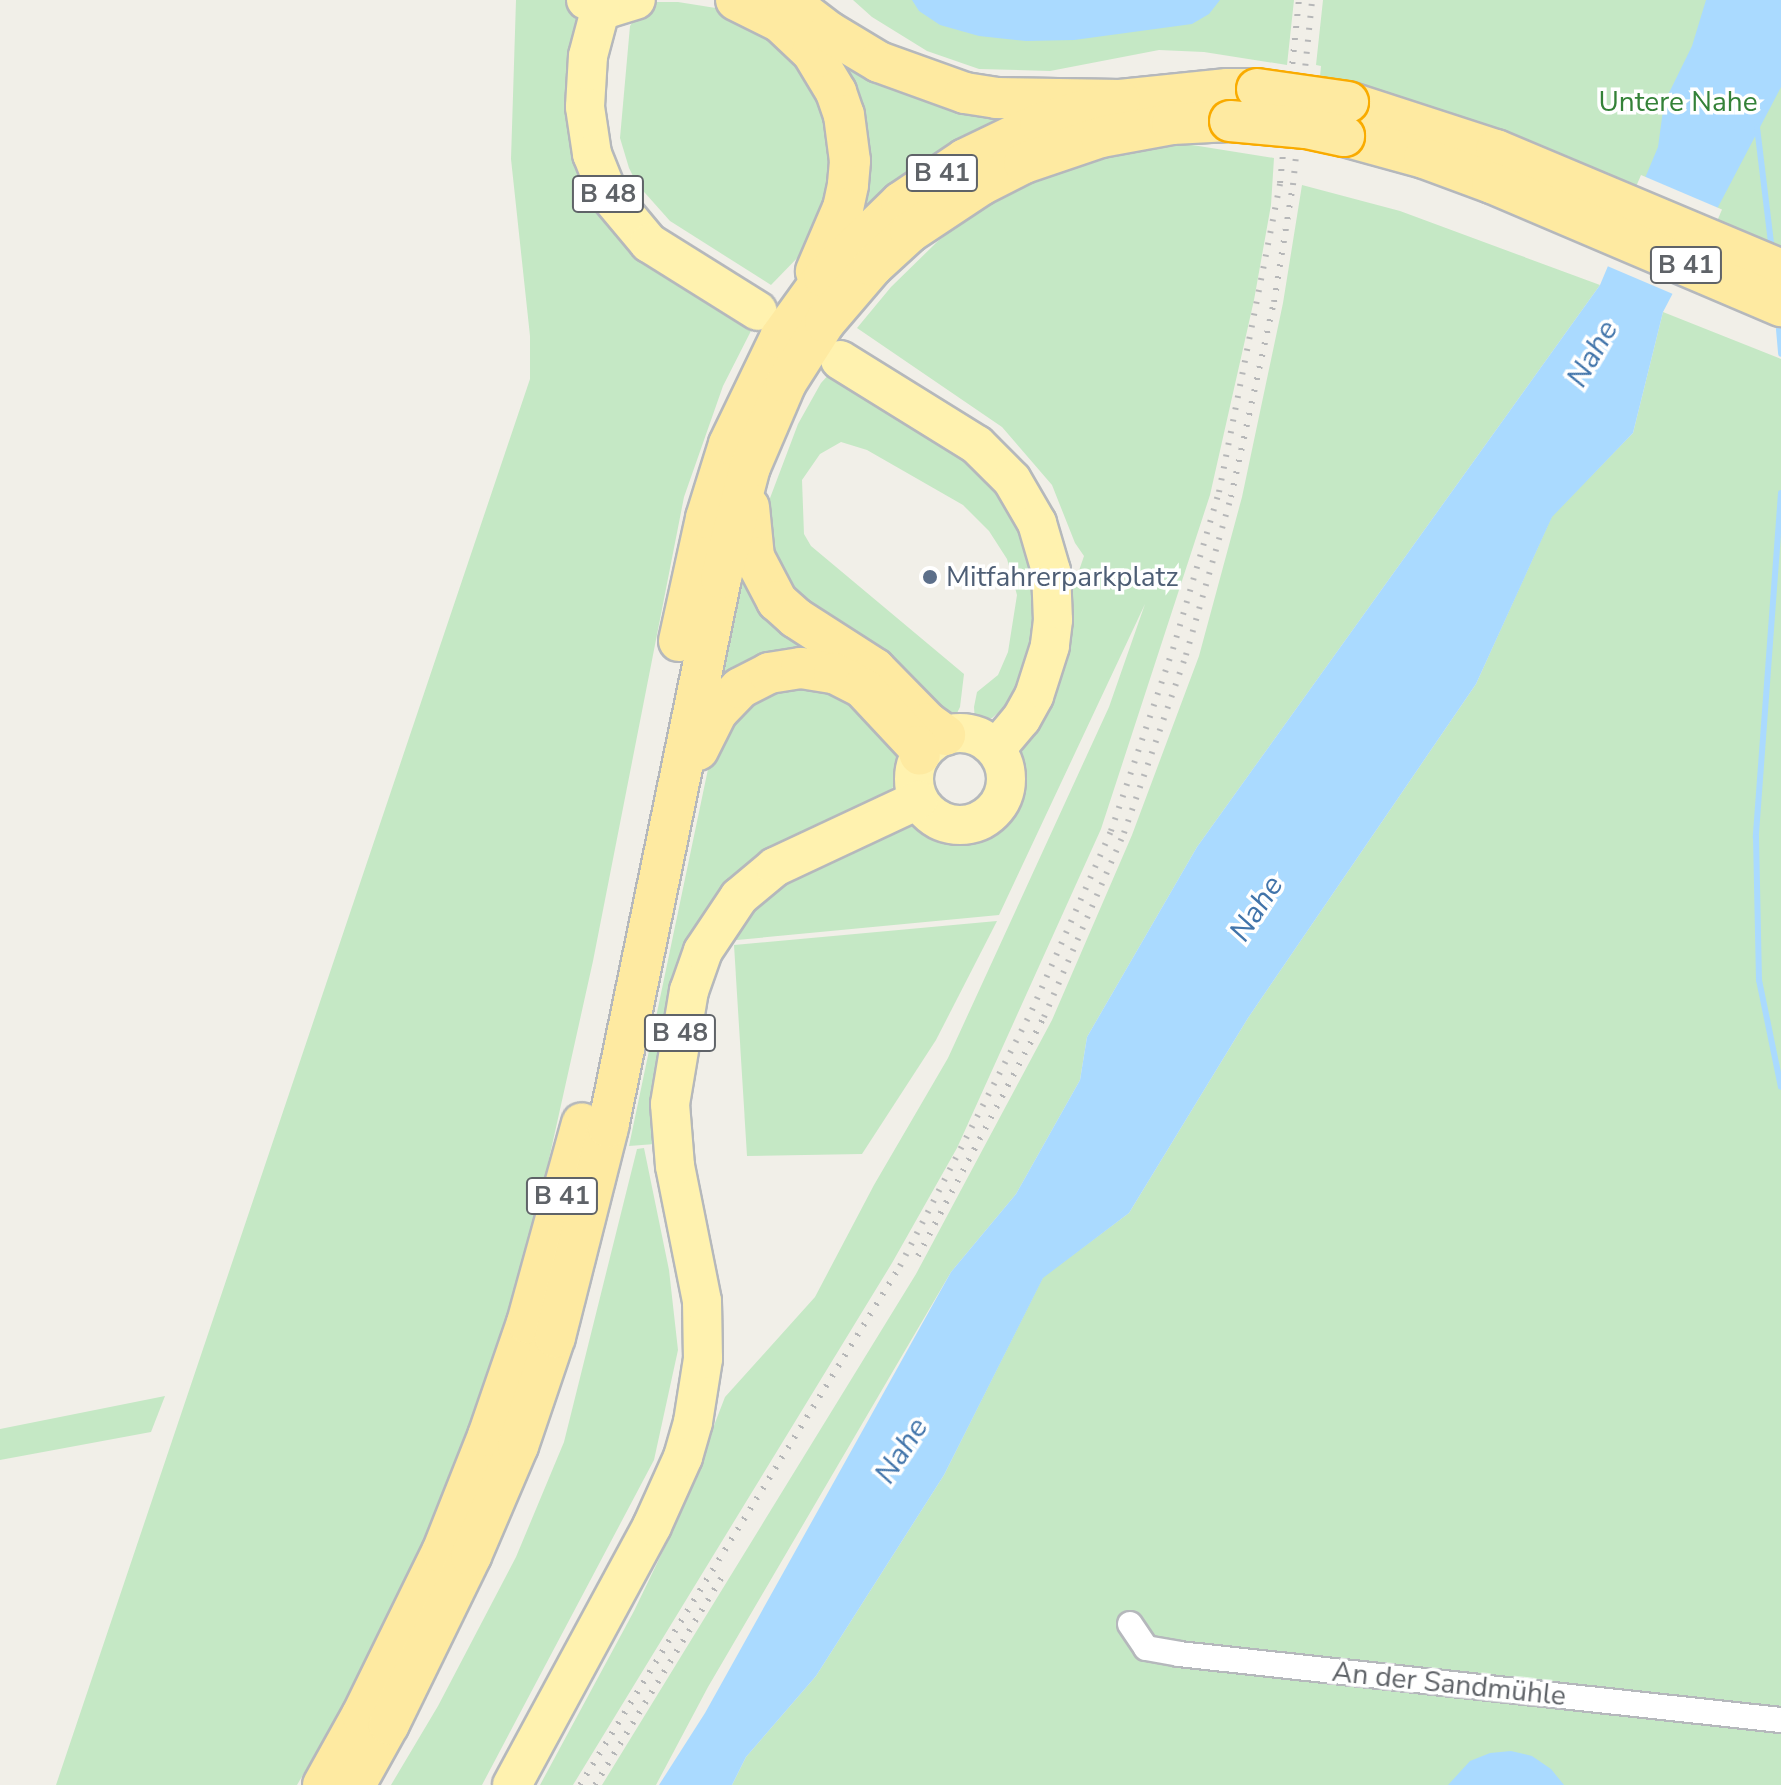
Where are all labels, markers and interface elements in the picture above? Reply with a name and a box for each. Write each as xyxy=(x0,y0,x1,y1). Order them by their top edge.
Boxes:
park label: Untere Nahe xyxy=(1598,85,1758,119)
road number: B 41 xyxy=(904,151,980,195)
road number: B 48 xyxy=(570,172,646,216)
road number: B 41 xyxy=(1648,243,1724,287)
water label: Nahe xyxy=(1560,314,1626,394)
place label: Mitfahrerparkplatz xyxy=(946,560,1178,594)
marker: Mitfahrerparkplatz xyxy=(921,568,939,586)
water label: Nahe xyxy=(1223,869,1291,949)
road number: B 48 xyxy=(642,1011,718,1055)
road number: B 41 xyxy=(524,1174,600,1218)
water label: Nahe xyxy=(868,1411,936,1491)
street label: An der Sandmühle xyxy=(1330,1655,1568,1713)

